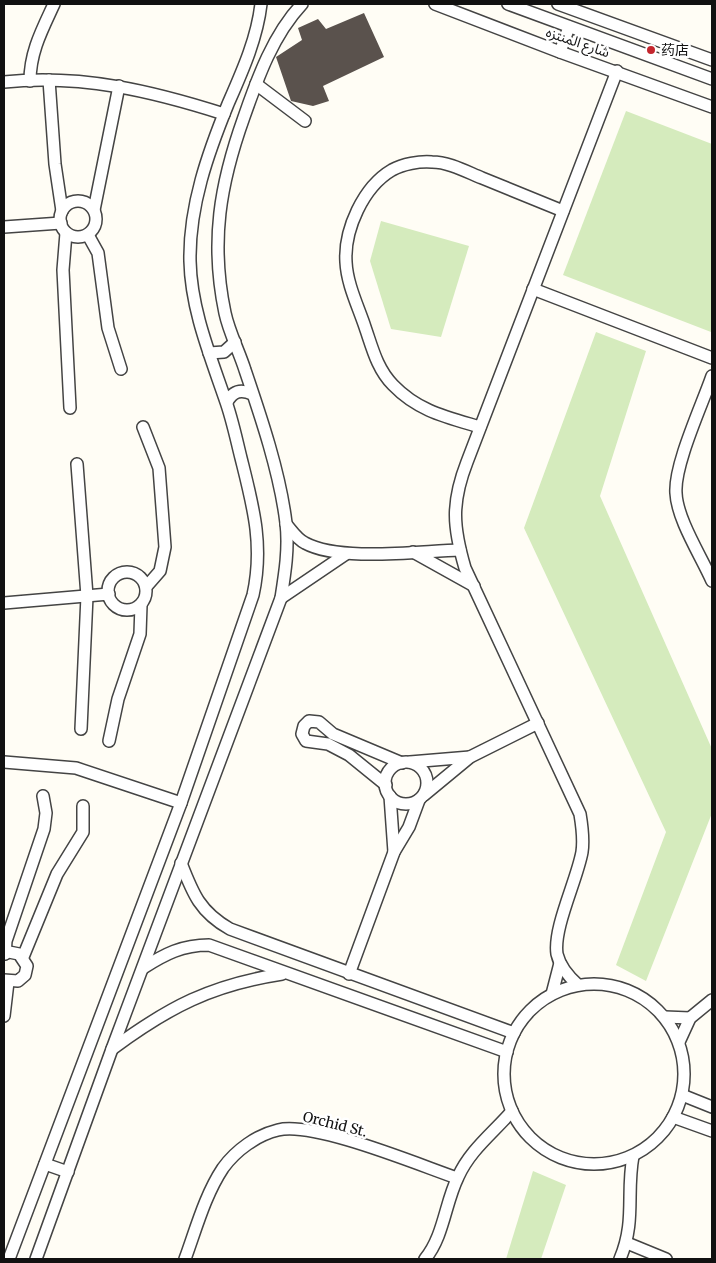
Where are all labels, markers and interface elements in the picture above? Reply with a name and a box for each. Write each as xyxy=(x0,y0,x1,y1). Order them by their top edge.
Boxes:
street label: شارع المنتزه xyxy=(543,23,612,63)
place label: 药店 xyxy=(661,41,689,59)
marker: 药店 xyxy=(645,44,657,56)
street label: Orchid St. xyxy=(301,1107,369,1141)

